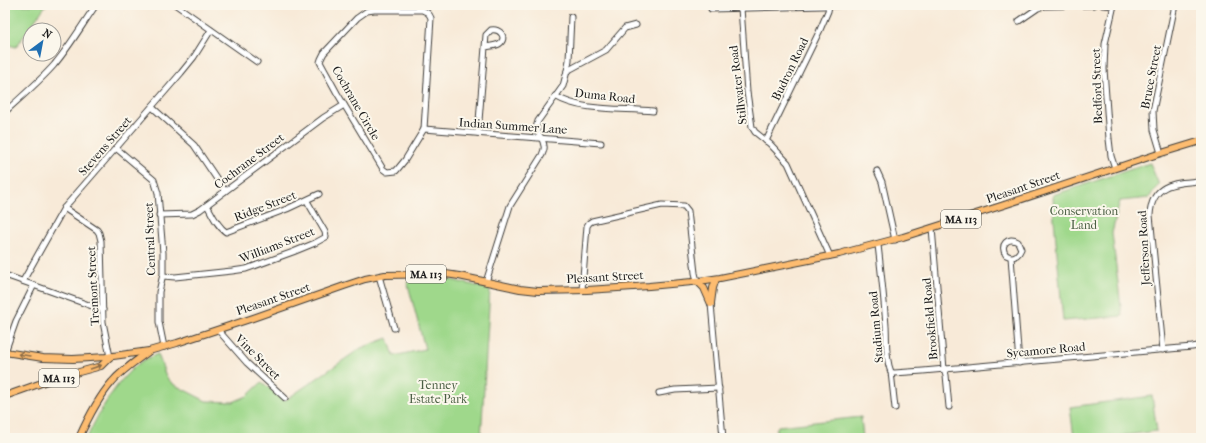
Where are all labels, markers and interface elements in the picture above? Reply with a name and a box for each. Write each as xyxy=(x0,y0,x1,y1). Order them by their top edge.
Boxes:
north arrow xyxy=(22,22,62,62)
text: N xyxy=(40,26,55,42)
street label: Budron Road xyxy=(769,35,811,103)
street label: Bruce Street xyxy=(1138,43,1164,110)
street label: Stillwater Road xyxy=(726,44,750,125)
street label: Bedford Street xyxy=(1089,47,1105,124)
street label: Cochrane Circle xyxy=(329,63,383,143)
street label: Duma Road xyxy=(574,86,636,106)
street label: Stevens Street xyxy=(76,113,135,178)
street label: Indian Summer Lane xyxy=(458,115,568,137)
street label: Cochrane Street xyxy=(211,130,287,192)
street label: Pleasant Street xyxy=(984,168,1063,206)
street label: Ridge Street xyxy=(232,188,299,224)
street label: Central Street xyxy=(142,201,158,276)
park label: Conservation Land xyxy=(1050,204,1118,232)
road number: MA 113 xyxy=(941,210,981,228)
street label: Jefferson Road xyxy=(1135,210,1153,287)
street label: Williams Street xyxy=(236,224,317,266)
street label: Tremont Street xyxy=(84,245,102,326)
road number: MA 113 xyxy=(406,265,446,283)
street label: Pleasant Street xyxy=(566,268,645,286)
street label: Brookfield Road xyxy=(919,277,941,361)
street label: Pleasant Street xyxy=(234,280,313,318)
street label: Stadium Road xyxy=(866,290,886,364)
street label: Vine Street xyxy=(232,331,284,383)
street label: Sycamore Road xyxy=(1006,340,1087,360)
one-way arrow xyxy=(18,351,31,359)
one-way arrow xyxy=(89,363,101,371)
road number: MA 113 xyxy=(39,369,79,387)
park label: Tenney Estate Park xyxy=(409,378,468,406)

